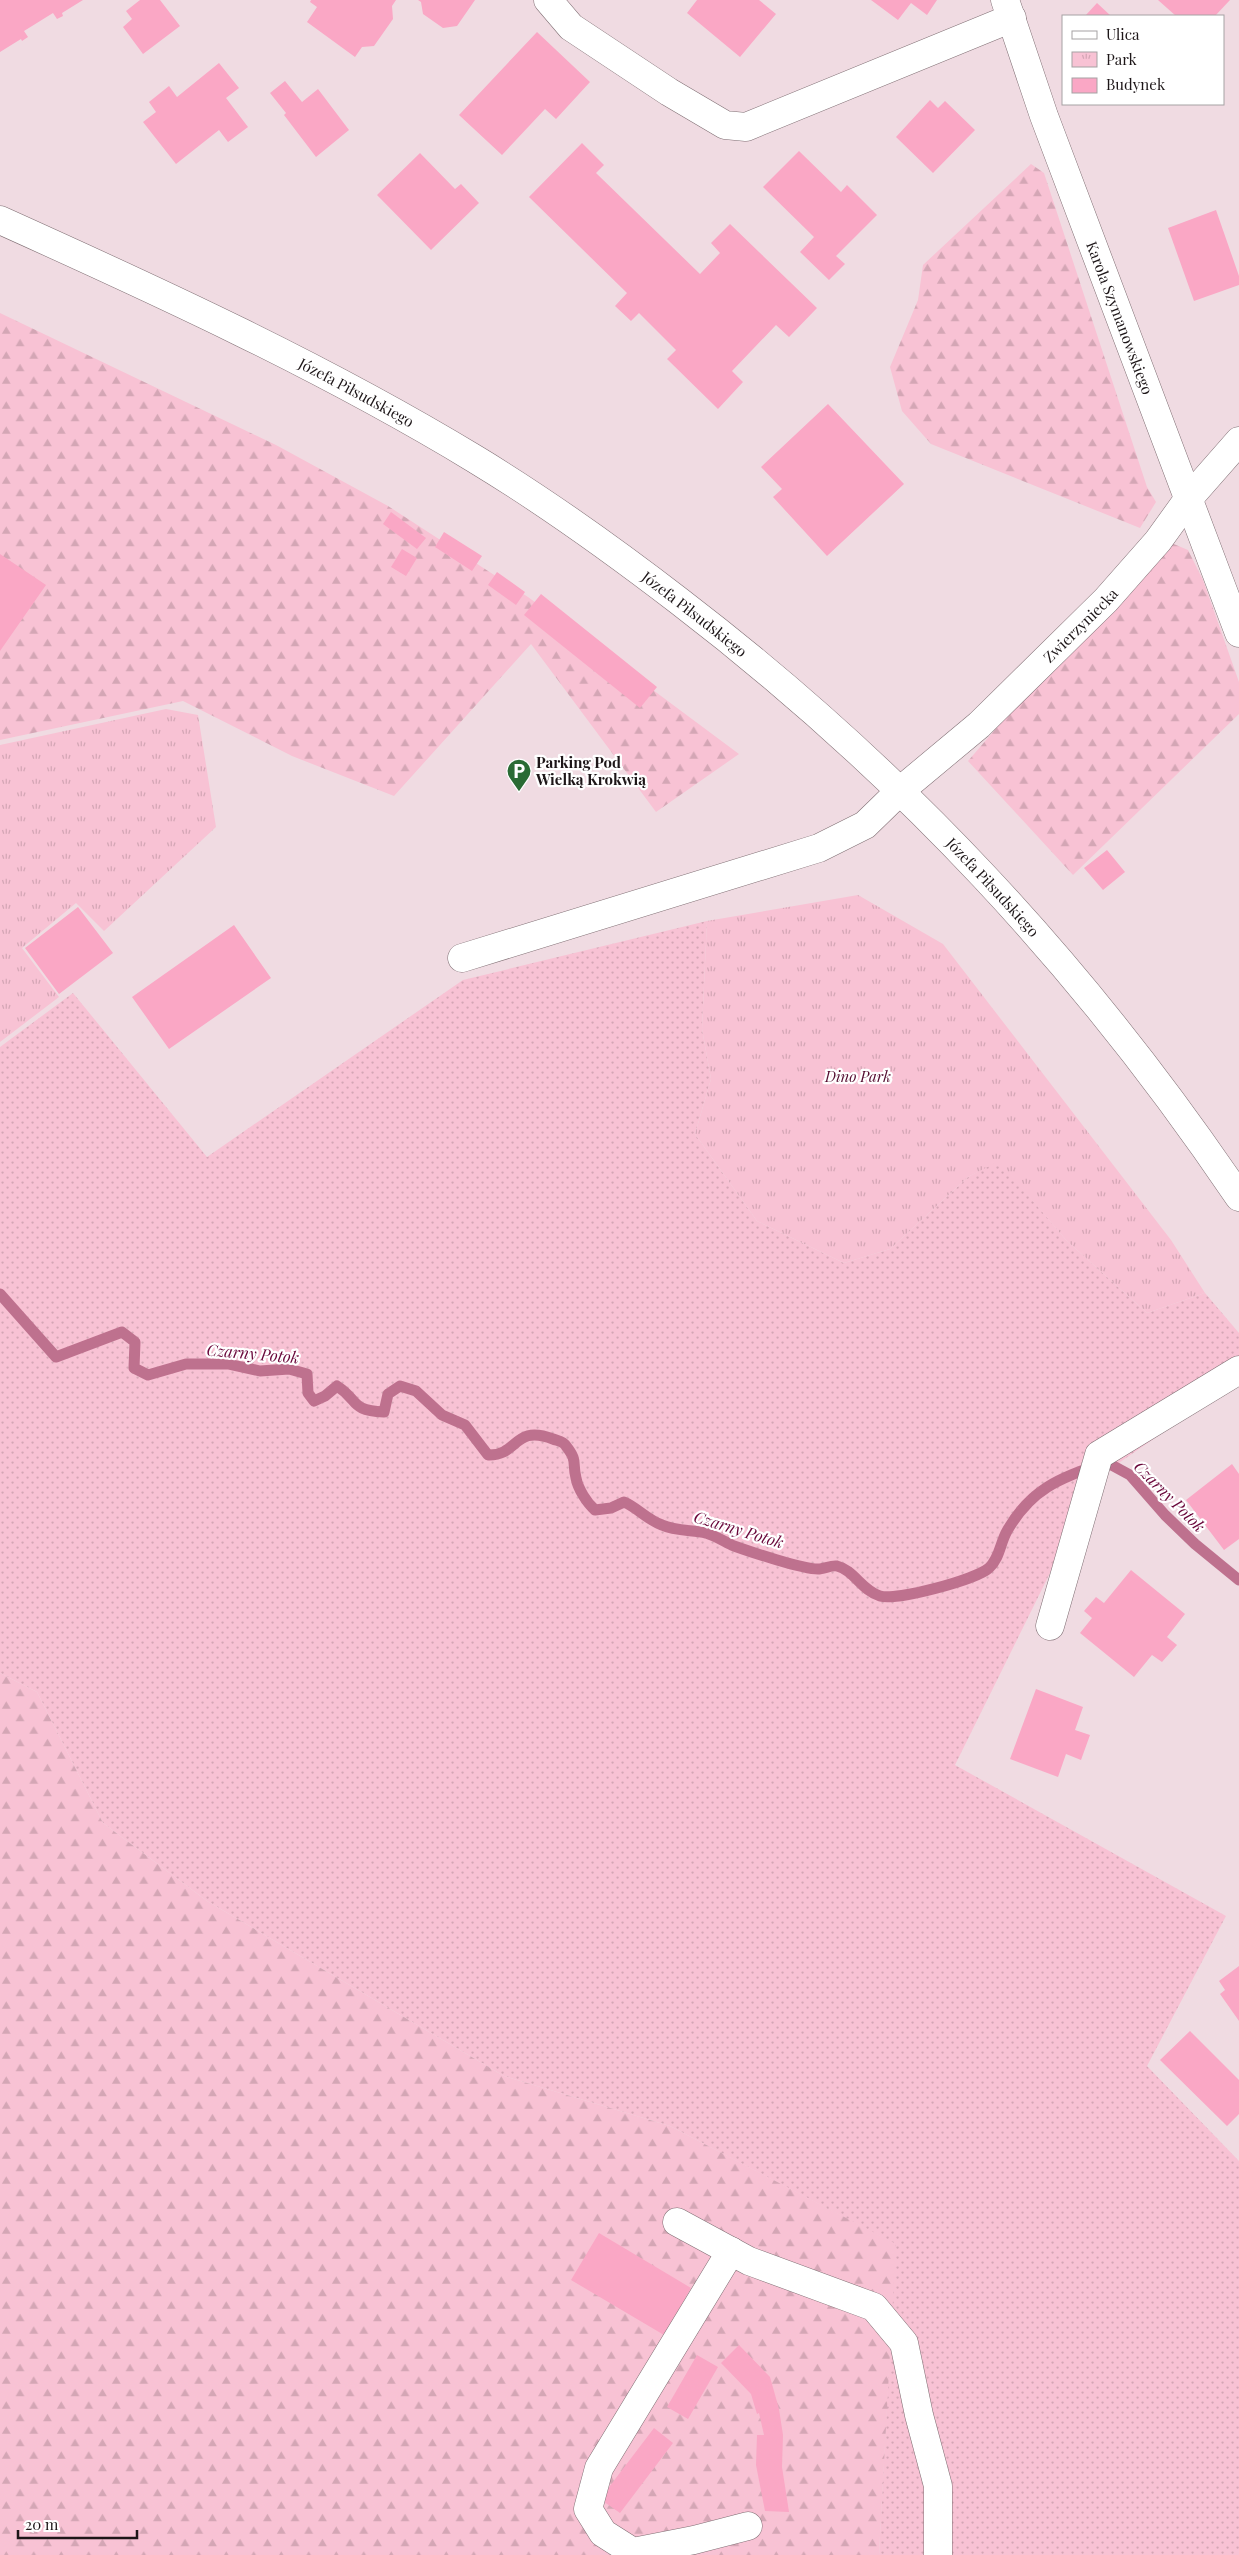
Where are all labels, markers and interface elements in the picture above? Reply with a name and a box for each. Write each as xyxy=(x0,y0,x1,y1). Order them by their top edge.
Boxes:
legend xyxy=(1062,15,1224,105)
text: Ulica xyxy=(1106,24,1140,44)
text: Park xyxy=(1106,49,1138,69)
text: Budynek xyxy=(1106,74,1166,94)
street label: Karola Szymanowskiego xyxy=(1082,238,1158,397)
street label: Józefa Piłsudskiego xyxy=(295,353,418,431)
street label: Józefa Piłsudskiego xyxy=(637,566,752,661)
street label: Zwierzyniecka xyxy=(1039,583,1122,667)
place label: Parking Pod Wielką Krokwią xyxy=(535,752,646,789)
parking icon: Parking Pod Wielką Krokwią xyxy=(506,758,532,792)
street label: Józefa Piłsudskiego xyxy=(941,832,1044,941)
park label: Dino Park xyxy=(824,1066,891,1086)
water label: Czarny Potok xyxy=(206,1339,300,1367)
water label: Czarny Potok xyxy=(1130,1456,1210,1536)
water label: Czarny Potok xyxy=(692,1505,786,1553)
scale bar xyxy=(18,2508,136,2540)
text: 20 m xyxy=(25,2514,59,2534)

